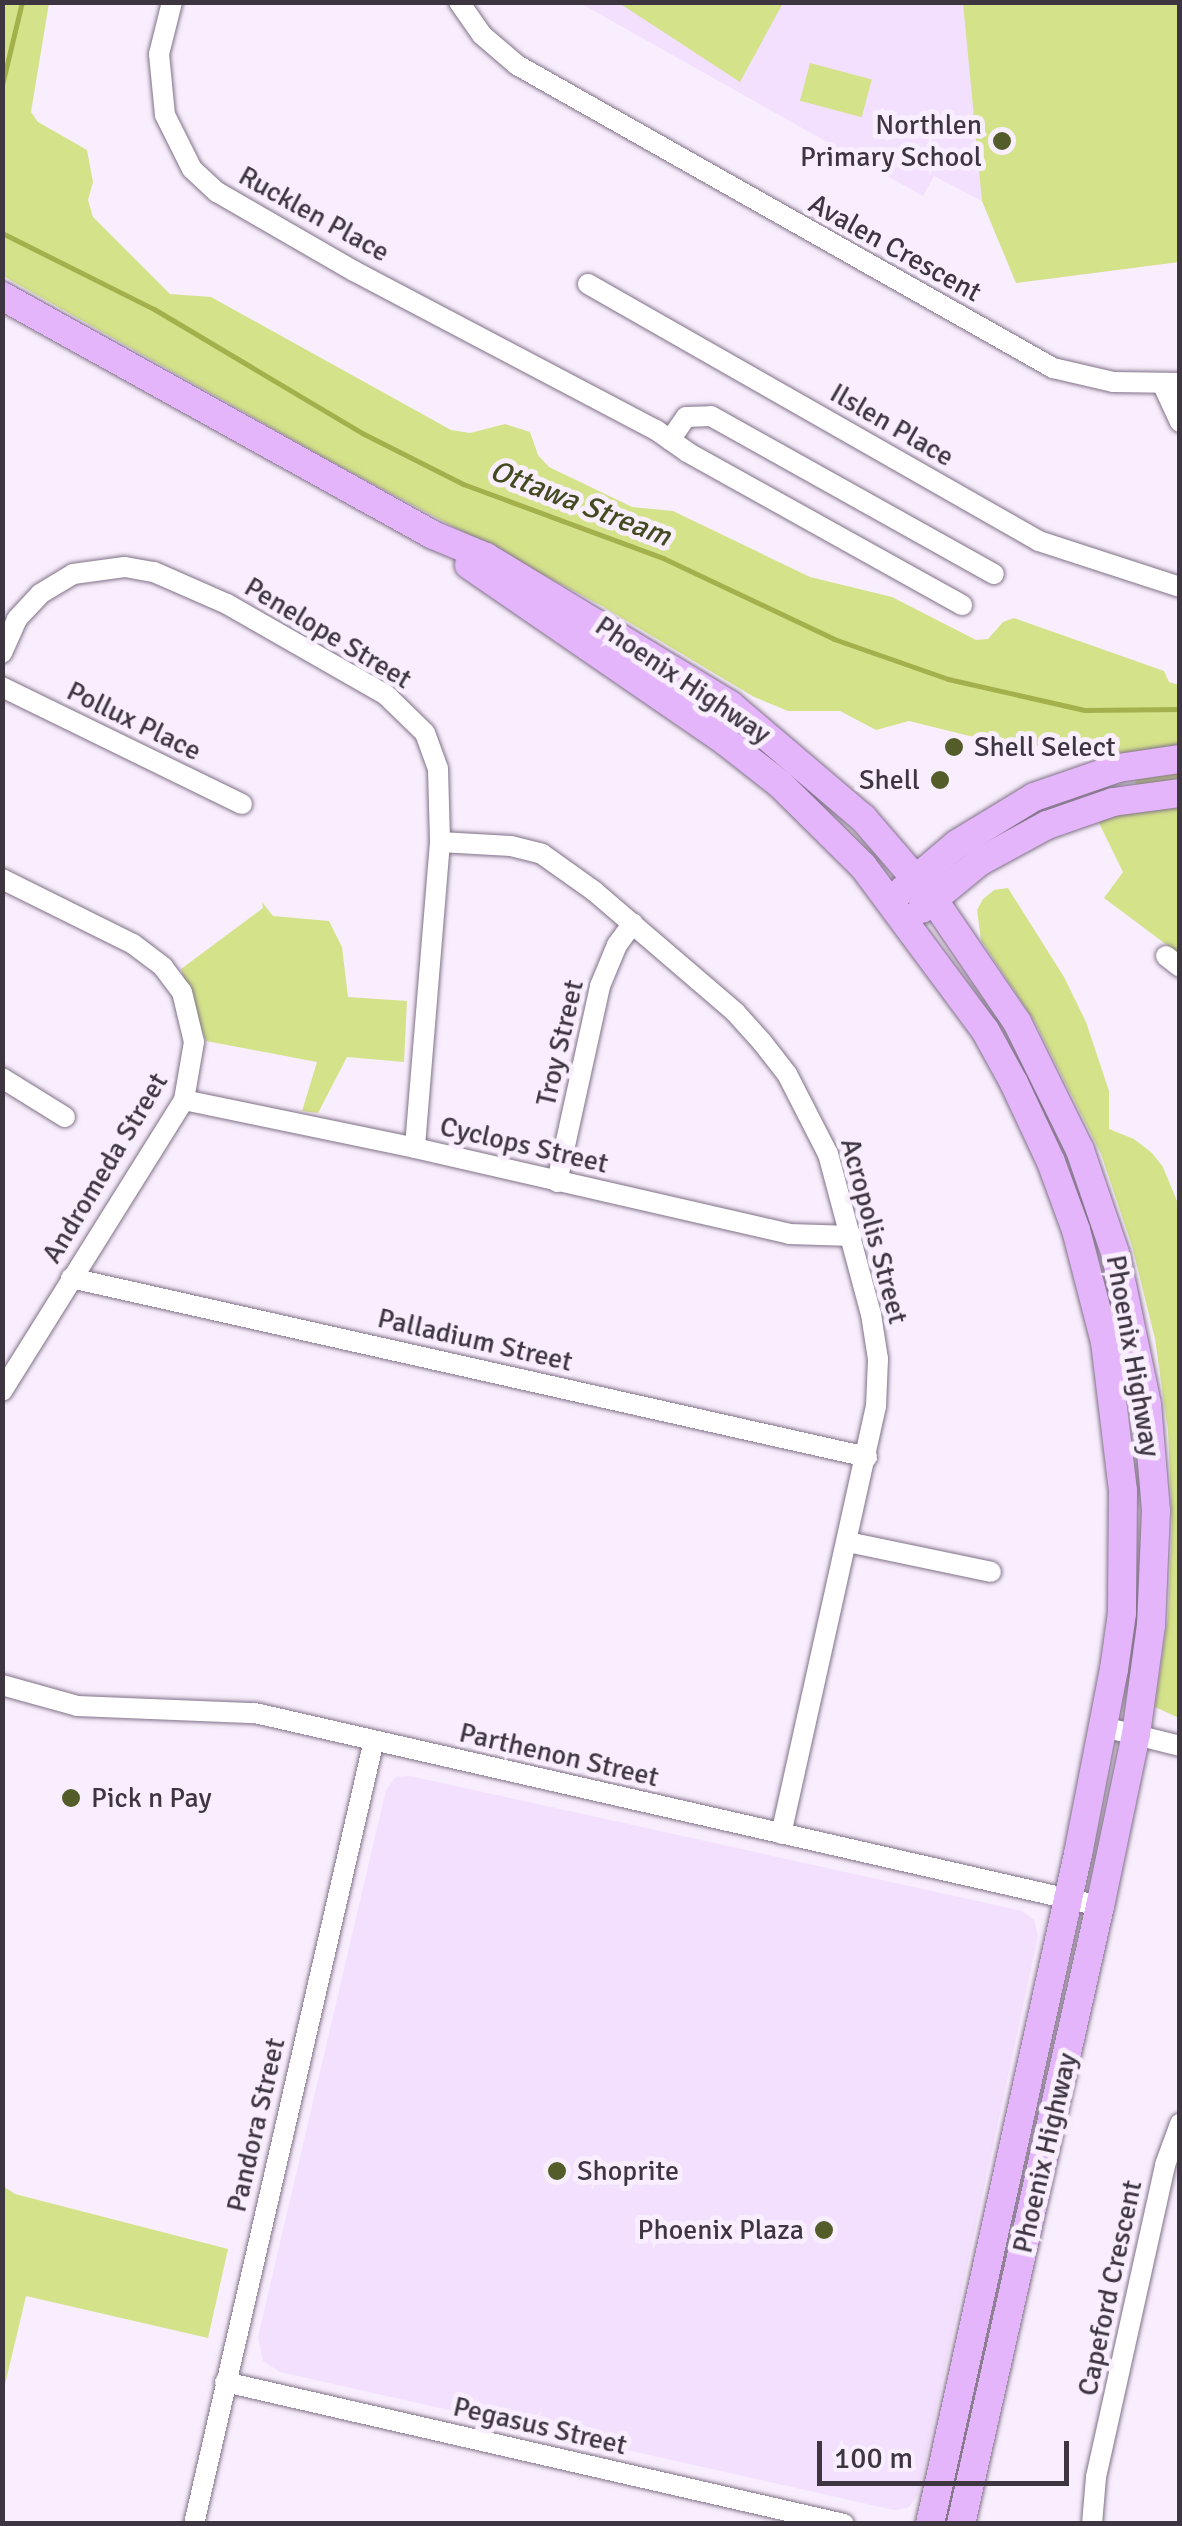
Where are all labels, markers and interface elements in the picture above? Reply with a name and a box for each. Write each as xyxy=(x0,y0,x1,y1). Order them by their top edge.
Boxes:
place label: Northlen Primary School xyxy=(800,108,982,174)
marker: Northlen Primary School xyxy=(991,130,1013,152)
street label: Rucklen Place xyxy=(233,159,395,269)
street label: Avalen Crescent xyxy=(803,187,987,309)
street label: Ilslen Place xyxy=(824,376,960,474)
water label: Ottawa Stream xyxy=(485,453,675,555)
street label: Penelope Street xyxy=(238,570,418,696)
street label: Phoenix Highway xyxy=(589,609,777,751)
street label: Pollux Place xyxy=(61,674,207,768)
place label: Shell Select xyxy=(974,730,1116,764)
marker: Shell Select xyxy=(943,736,965,758)
place label: Shell xyxy=(859,763,920,797)
marker: Shell xyxy=(929,769,951,791)
street label: Troy Street xyxy=(529,977,591,1109)
street label: Andromeda Street xyxy=(35,1067,175,1269)
street label: Cyclops Street xyxy=(437,1109,611,1181)
street label: Acropolis Street xyxy=(833,1134,915,1328)
street label: Phoenix Highway xyxy=(1099,1252,1167,1460)
street label: Palladium Street xyxy=(374,1301,576,1379)
street label: Parthenon Street xyxy=(456,1716,662,1794)
place label: Pick n Pay xyxy=(91,1781,212,1815)
marker: Pick n Pay xyxy=(60,1787,82,1809)
street label: Pandora Street xyxy=(220,2035,292,2215)
street label: Phoenix Highway xyxy=(1006,2050,1084,2256)
place label: Shoprite xyxy=(577,2154,679,2188)
marker: Shoprite xyxy=(546,2160,568,2182)
street label: Capeford Crescent xyxy=(1071,2177,1149,2399)
place label: Phoenix Plaza xyxy=(638,2213,804,2247)
marker: Phoenix Plaza xyxy=(813,2219,835,2241)
street label: Pegasus Street xyxy=(450,2390,630,2462)
scale bar xyxy=(822,2421,1074,2483)
text: 100 m xyxy=(834,2440,913,2477)

